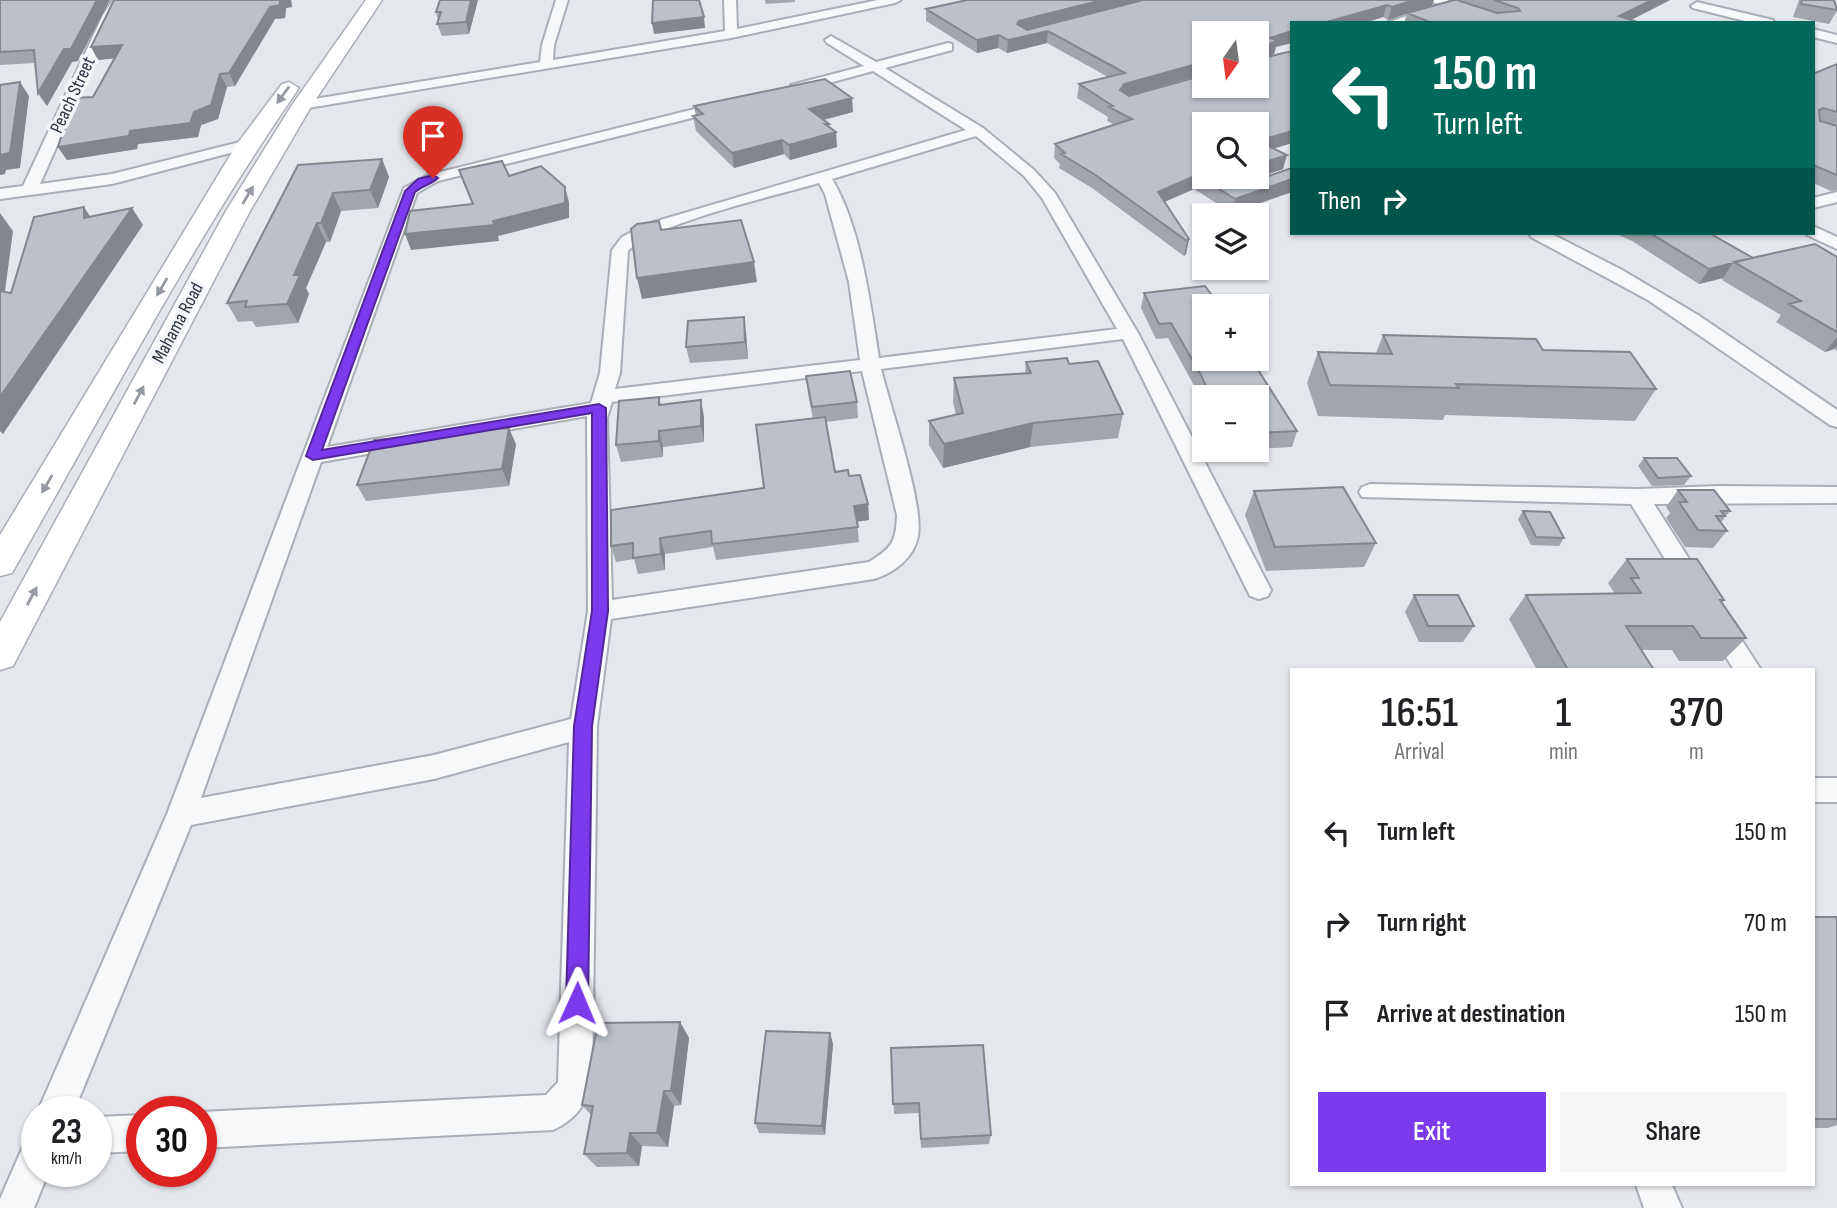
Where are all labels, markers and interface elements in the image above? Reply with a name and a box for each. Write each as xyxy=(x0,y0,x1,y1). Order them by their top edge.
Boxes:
north arrow xyxy=(1192,21,1269,98)
map controls xyxy=(1192,21,1269,462)
text: 150 m xyxy=(1433,45,1537,104)
icon: left xyxy=(1318,49,1409,140)
street label: Peach Street xyxy=(45,53,101,137)
one-way arrow xyxy=(277,86,291,104)
text: Turn left xyxy=(1433,105,1523,144)
pin xyxy=(403,106,463,178)
button: search xyxy=(1192,112,1269,189)
icon: arrive xyxy=(414,117,452,155)
icon: right xyxy=(1375,182,1413,220)
one-way arrow xyxy=(241,186,254,205)
text: Then xyxy=(1318,186,1361,217)
button: layers xyxy=(1192,203,1269,280)
one-way arrow xyxy=(156,278,169,297)
street label: Mahama Road xyxy=(147,279,209,367)
button: + xyxy=(1192,294,1269,371)
one-way arrow xyxy=(134,385,145,405)
button: − xyxy=(1192,385,1269,462)
one-way arrow xyxy=(41,474,53,493)
one-way arrow xyxy=(26,586,38,606)
text: 16:51 xyxy=(1381,688,1458,739)
text: 1 xyxy=(1556,688,1571,739)
text: 370 xyxy=(1669,688,1724,739)
text: Arrival xyxy=(1395,738,1444,766)
text: min xyxy=(1549,738,1578,766)
text: m xyxy=(1689,738,1704,766)
icon: left xyxy=(1318,814,1356,852)
text: Turn left xyxy=(1377,817,1455,848)
text: 150 m xyxy=(1735,817,1787,848)
icon: right xyxy=(1318,905,1356,943)
text: Turn right xyxy=(1377,908,1466,939)
text: 70 m xyxy=(1744,908,1787,939)
position arrow xyxy=(540,966,614,1040)
icon: arrive xyxy=(1318,996,1356,1034)
text: Arrive at destination xyxy=(1377,999,1565,1030)
text: 150 m xyxy=(1735,999,1787,1030)
button: Exit xyxy=(1318,1092,1546,1172)
button: Share xyxy=(1560,1092,1787,1172)
speed limit sign: 30 xyxy=(126,1096,217,1187)
text: 23 xyxy=(51,1111,82,1154)
text: km/h xyxy=(51,1148,82,1169)

